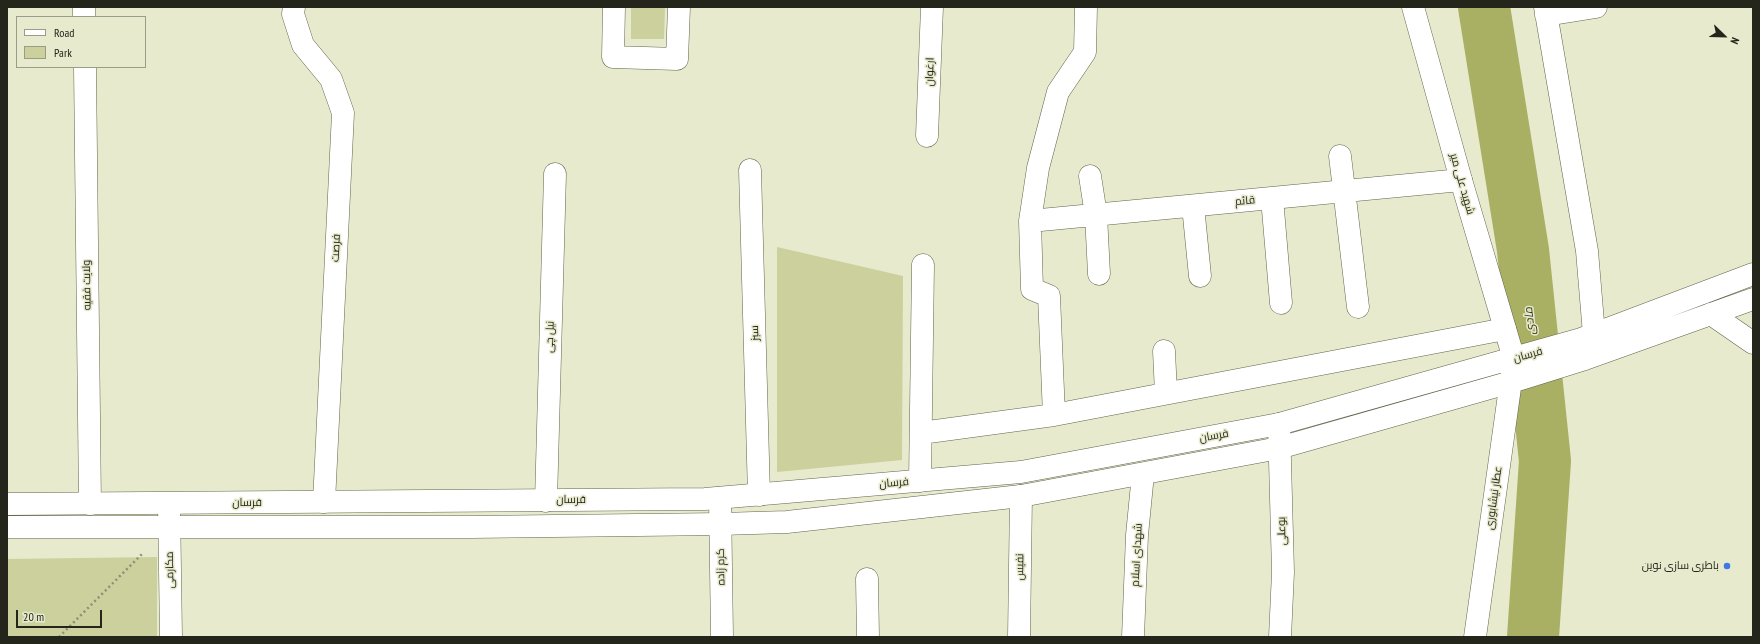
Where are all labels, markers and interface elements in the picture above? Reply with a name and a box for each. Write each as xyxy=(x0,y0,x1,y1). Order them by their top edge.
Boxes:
legend xyxy=(16,16,146,68)
north arrow xyxy=(1704,16,1744,56)
text: Road xyxy=(54,25,74,40)
text: N xyxy=(1727,35,1743,46)
text: Park xyxy=(54,45,72,60)
street label: ارغوان xyxy=(923,57,937,87)
street label: شهید علی میر xyxy=(1447,152,1477,216)
street label: قائم xyxy=(1234,194,1256,208)
street label: فرصت xyxy=(329,234,343,262)
street label: ولایت فقیه xyxy=(80,260,94,310)
water label: مادی xyxy=(1521,306,1539,336)
street label: نیل چی xyxy=(543,321,557,353)
street label: سبز xyxy=(748,325,762,341)
street label: فرسان xyxy=(1512,345,1544,365)
street label: فرسان xyxy=(1198,427,1230,445)
street label: عطار نیشابوری xyxy=(1483,465,1505,531)
street label: فرسان xyxy=(879,475,909,491)
street label: فرسان xyxy=(556,493,586,507)
street label: فرسان xyxy=(232,496,262,510)
street label: بوعلی xyxy=(1275,516,1289,546)
street label: شهدای اسلام xyxy=(1129,523,1145,587)
street label: کرم زاده xyxy=(714,548,728,586)
street label: مکارمی xyxy=(163,551,177,589)
street label: نفیس xyxy=(1013,553,1027,581)
place label: باطری سازی نوین xyxy=(1642,559,1719,573)
marker: باطری سازی نوین xyxy=(1722,561,1732,571)
scale bar xyxy=(18,602,104,628)
text: 20 m xyxy=(23,609,44,624)

